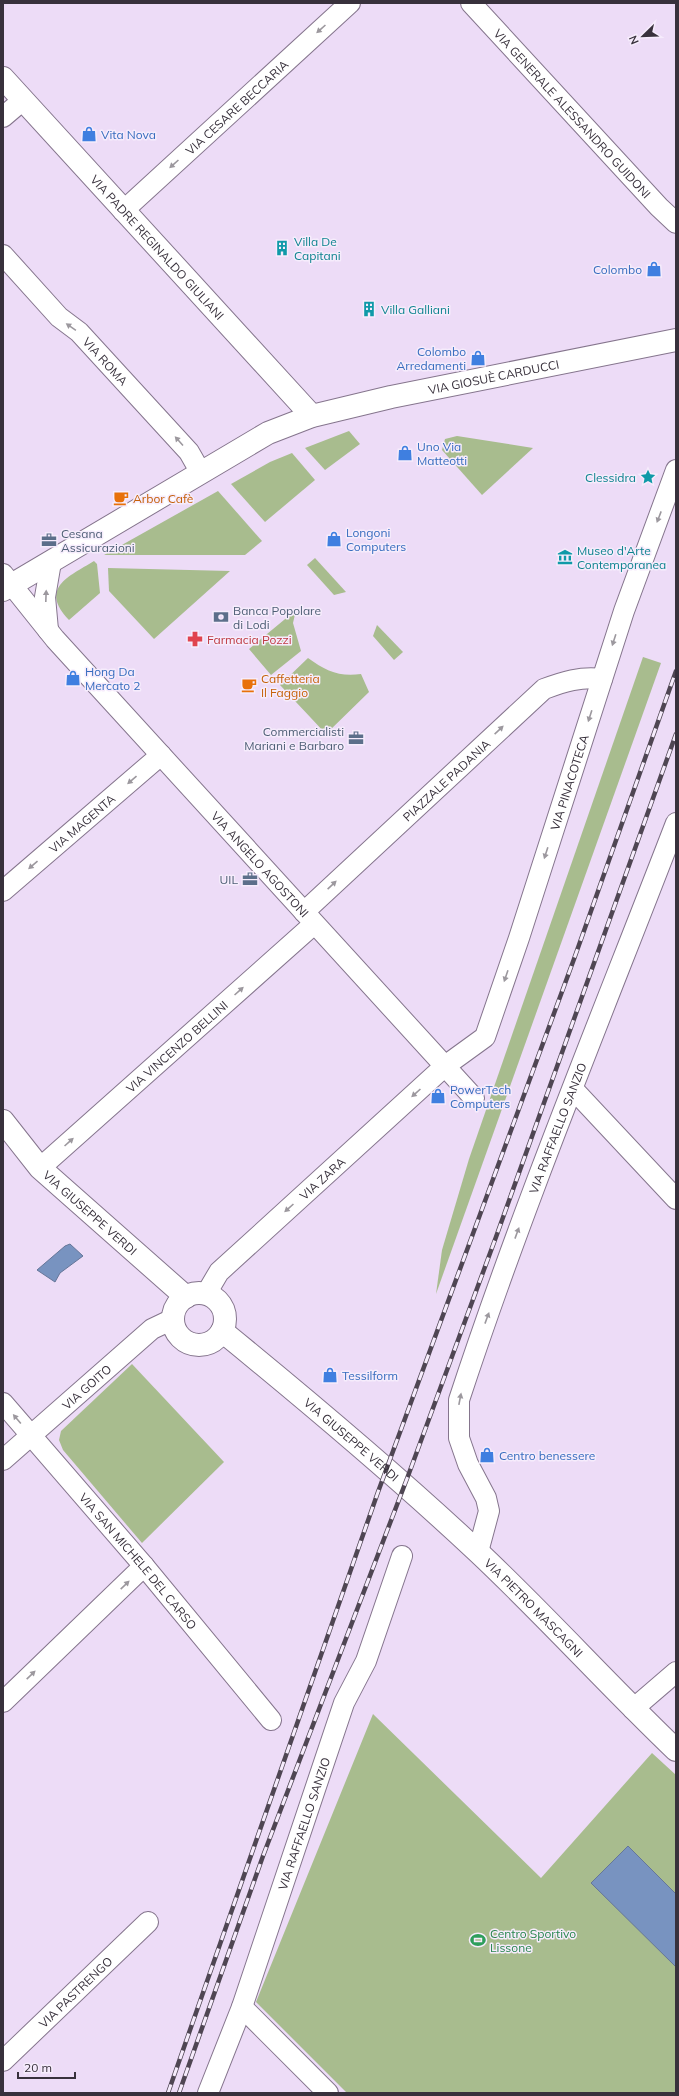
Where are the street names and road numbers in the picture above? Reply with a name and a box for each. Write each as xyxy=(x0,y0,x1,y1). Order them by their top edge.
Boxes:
street label: VIA GENERALE ALESSANDRO GUIDONI xyxy=(491,27,655,201)
street label: VIA CESARE BECCARIA xyxy=(182,56,291,158)
street label: VIA PADRE REGINALDO GIULIANI xyxy=(88,171,227,323)
street label: VIA ROMA xyxy=(80,334,132,388)
street label: VIA GIOSUÈ CARDUCCI xyxy=(427,356,560,397)
street label: VIA PINACOTECA xyxy=(547,732,591,832)
street label: PIAZZALE PADANIA xyxy=(399,736,493,824)
street label: VIA MAGENTA xyxy=(46,790,118,856)
street label: VIA ANGELO AGOSTONI xyxy=(209,808,312,920)
street label: VIA VINCENZO BELLINI xyxy=(123,997,231,1095)
street label: VIA RAFFAELLO SANZIO xyxy=(525,1060,589,1196)
street label: VIA ZARA xyxy=(296,1153,348,1203)
street label: VIA GIUSEPPE VERDI xyxy=(40,1167,140,1258)
street label: VIA GOITO xyxy=(59,1361,114,1412)
street label: VIA GIUSEPPE VERDI xyxy=(301,1395,402,1484)
street label: VIA SAN MICHELE DEL CARSO xyxy=(76,1490,200,1632)
street label: VIA PIETRO MASCAGNI xyxy=(482,1555,586,1660)
street label: VIA RAFFAELLO SANZIO xyxy=(274,1755,333,1892)
street label: VIA PASTRENGO xyxy=(35,1953,115,2030)

